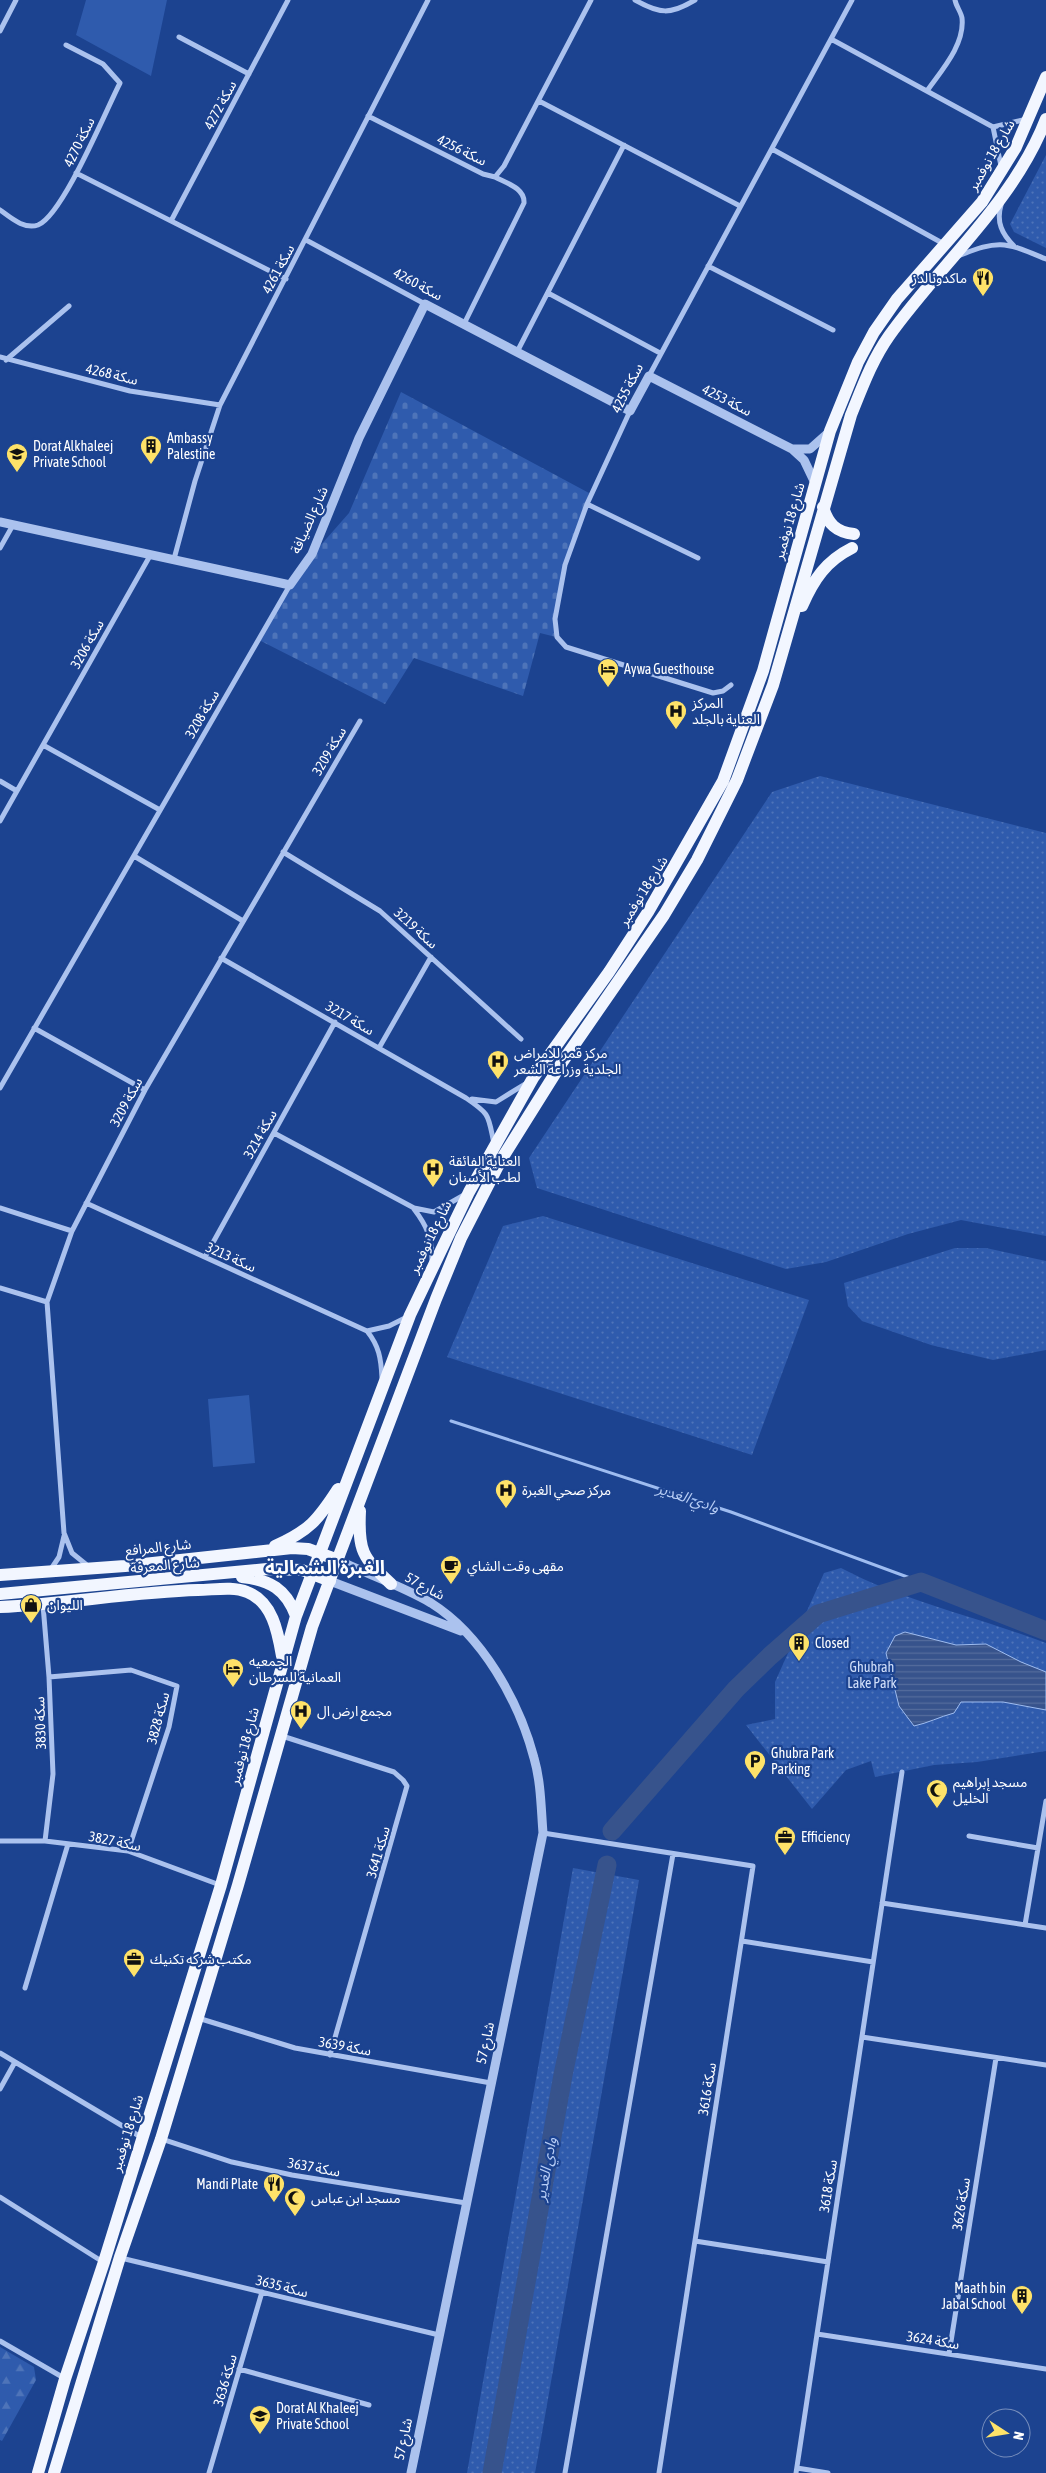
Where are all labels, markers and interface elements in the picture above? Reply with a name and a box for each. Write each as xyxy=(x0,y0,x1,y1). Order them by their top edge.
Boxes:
street label: سكة 4272 xyxy=(200,78,240,132)
street label: سكة 4270 xyxy=(60,115,98,169)
street label: شارع 18 نوفمبر xyxy=(964,117,1020,196)
street label: سكة 4256 xyxy=(435,131,489,169)
street label: سكة 4261 xyxy=(258,242,298,296)
street label: سكة 4260 xyxy=(391,264,445,304)
restaurant icon: ماكدونالدز xyxy=(971,266,995,297)
place label: ماكدونالدز xyxy=(911,270,967,287)
street label: سكة 4268 xyxy=(84,360,140,388)
street label: سكة 4255 xyxy=(608,361,646,415)
street label: سكة 4253 xyxy=(700,381,754,419)
place label: Ambassy Palestine xyxy=(167,430,215,462)
building icon: Ambassy Palestine xyxy=(139,434,163,465)
place label: Dorat Alkhaleej Private School xyxy=(33,438,113,470)
school or university icon: Dorat Alkhaleej Private School xyxy=(5,442,29,473)
street label: شارع 18 نوفمبر xyxy=(770,481,811,563)
street label: شارع الضيافة xyxy=(287,484,334,557)
street label: سكة 3206 xyxy=(67,617,107,671)
hotel icon: Aywa Guesthouse xyxy=(596,657,620,688)
place label: Aywa Guesthouse xyxy=(624,661,714,677)
street label: سكة 3208 xyxy=(182,687,222,741)
place label: المركز العناية بالجلد xyxy=(691,695,760,727)
hospital icon: المركز العناية بالجلد xyxy=(664,699,688,730)
street label: سكة 3209 xyxy=(309,724,349,778)
street label: شارع 18 نوفمبر xyxy=(615,853,673,931)
street label: سكة 3219 xyxy=(391,904,441,952)
street label: سكة 3217 xyxy=(323,998,377,1038)
place label: مركز قمر للامراض الجلدية وزراعة الشعر xyxy=(513,1045,621,1078)
hospital icon: مركز قمر للامراض الجلدية وزراعة الشعر xyxy=(486,1049,510,1080)
street label: سكة 3209 xyxy=(106,1075,146,1129)
street label: سكة 3214 xyxy=(240,1107,280,1161)
place label: العناية الفائقة لطب الأسنان xyxy=(449,1153,521,1186)
hospital icon: العناية الفائقة لطب الأسنان xyxy=(421,1157,445,1188)
street label: شارع 18 نوفمبر xyxy=(405,1198,457,1278)
street label: سكة 3213 xyxy=(203,1239,259,1275)
hospital icon: مركز صحي الغبرة xyxy=(494,1478,518,1509)
water label: وادي الغدير xyxy=(653,1479,722,1519)
place label: مركز صحي الغبرة xyxy=(522,1482,611,1501)
street label: شارع المرافع xyxy=(124,1536,192,1561)
street label: شارع المعرفة xyxy=(130,1554,201,1579)
cafe icon: مقهى وقت الشاي xyxy=(439,1554,463,1585)
district label: الغبرة الشمالية xyxy=(265,1556,385,1579)
place label: مقهى وقت الشاي xyxy=(467,1558,564,1577)
street label: شارع 57 xyxy=(401,1569,447,1606)
shop icon: الليوان xyxy=(19,1593,43,1624)
place label: الليوان xyxy=(47,1597,83,1614)
building icon: Closed xyxy=(787,1631,811,1662)
place label: Closed xyxy=(815,1635,849,1651)
place label: الجمعيه العمانية للسرطان xyxy=(249,1653,341,1686)
hotel icon: الجمعيه العمانية للسرطان xyxy=(221,1657,245,1688)
park label: Ghubrah Lake Park xyxy=(847,1659,897,1691)
street label: سكة 3828 xyxy=(143,1690,173,1746)
street label: سكة 3830 xyxy=(31,1696,49,1750)
hospital icon: مجمع ارض ال xyxy=(289,1699,313,1730)
place label: مجمع ارض ال xyxy=(317,1703,392,1722)
street label: شارع 18 نوفمبر xyxy=(226,1706,265,1788)
place label: Ghubra Park Parking xyxy=(771,1745,834,1777)
parking icon: Ghubra Park Parking xyxy=(743,1749,767,1780)
place label: مسجد إبراهيم الخليل xyxy=(953,1774,1027,1807)
mosque icon: مسجد إبراهيم الخليل xyxy=(925,1778,949,1809)
street label: سكة 3641 xyxy=(363,1824,393,1880)
office icon: Efficiency xyxy=(773,1825,797,1856)
street label: سكة 3827 xyxy=(87,1828,143,1854)
place label: Efficiency xyxy=(801,1829,850,1845)
office icon: مكتب شركه تكنيك xyxy=(122,1947,146,1978)
place label: مكتب شركه تكنيك xyxy=(150,1951,252,1968)
street label: شارع 57 xyxy=(473,2021,500,2066)
street label: سكة 3639 xyxy=(317,2034,373,2058)
street label: سكة 3616 xyxy=(695,2061,719,2116)
street label: شارع 18 نوفمبر xyxy=(107,2093,149,2175)
water label: وادي الغدير xyxy=(531,2135,563,2204)
street label: سكة 3637 xyxy=(286,2155,342,2179)
street label: سكة 3618 xyxy=(816,2158,840,2213)
restaurant icon: Mandi Plate xyxy=(262,2172,286,2203)
place label: Mandi Plate xyxy=(196,2176,258,2192)
street label: سكة 3626 xyxy=(949,2176,973,2231)
mosque icon: مسجد ابن عباس xyxy=(283,2186,307,2217)
place label: مسجد ابن عباس xyxy=(311,2190,401,2207)
street label: سكة 3635 xyxy=(254,2272,310,2300)
place label: Maath bin Jabal School xyxy=(942,2280,1006,2312)
building icon: Maath bin Jabal School xyxy=(1010,2284,1034,2315)
street label: سكة 3624 xyxy=(906,2328,961,2352)
street label: سكة 3636 xyxy=(210,2352,240,2408)
place label: Dorat Al Khaleej Private School xyxy=(276,2400,359,2432)
school or university icon: Dorat Al Khaleej Private School xyxy=(248,2404,272,2435)
north arrow xyxy=(981,2408,1031,2458)
street label: شارع 57 xyxy=(391,2417,418,2462)
text: N xyxy=(1010,2430,1027,2441)

